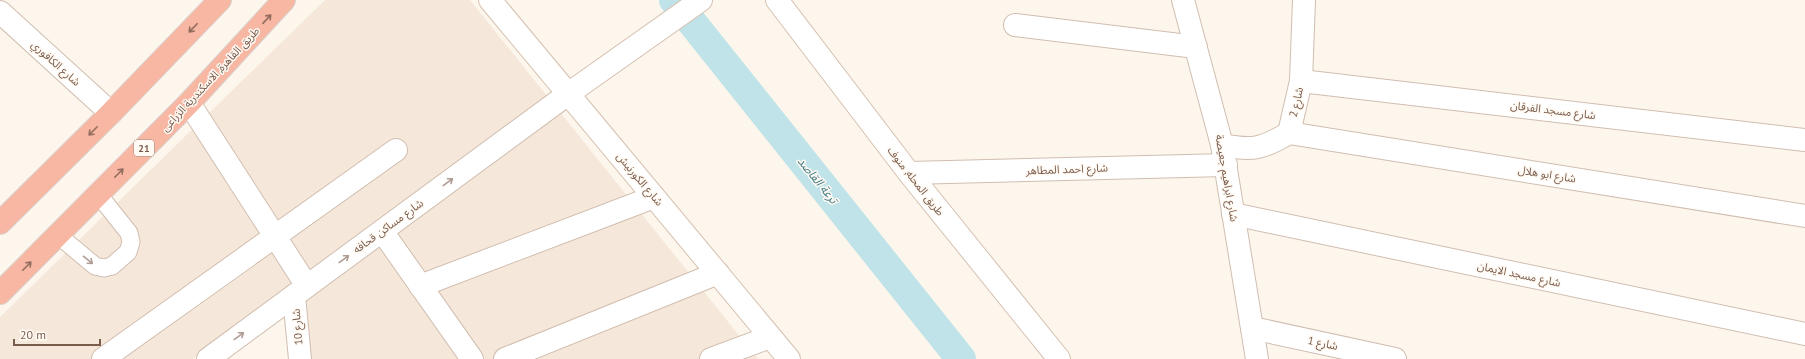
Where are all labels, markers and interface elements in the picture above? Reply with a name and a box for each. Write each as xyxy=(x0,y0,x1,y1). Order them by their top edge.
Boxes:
one-way arrow xyxy=(262,14,272,24)
one-way arrow xyxy=(189,23,198,33)
street label: طريق القاهرة, الاسكندرية الزراعى xyxy=(158,24,262,134)
street label: شارع الكافوري xyxy=(27,37,84,91)
street label: شارع 2 xyxy=(1286,85,1307,119)
street label: شارع مسجد الفرقان xyxy=(1509,98,1597,123)
one-way arrow xyxy=(88,126,98,136)
street label: شارع ابراهيم جعيصة xyxy=(1210,133,1242,223)
road number: 21 xyxy=(134,140,154,156)
street label: طريق المحله, منوف xyxy=(885,144,947,219)
street label: شارع الكورنيش xyxy=(613,149,667,209)
water label: ترعة القاصد xyxy=(795,154,843,208)
street label: شارع احمد المطاهر xyxy=(1025,161,1109,178)
street label: شارع ابو هلال xyxy=(1517,162,1577,187)
one-way arrow xyxy=(114,168,124,178)
one-way arrow xyxy=(443,178,454,186)
street label: شارع مساكن قحافه xyxy=(350,196,427,257)
one-way arrow xyxy=(338,254,349,263)
one-way arrow xyxy=(82,256,93,264)
street label: شارع مسجد الايمان xyxy=(1476,258,1562,291)
one-way arrow xyxy=(23,261,32,271)
street label: شارع 10 xyxy=(288,308,307,346)
scale bar xyxy=(14,321,100,347)
text: 20 m xyxy=(20,327,46,342)
one-way arrow xyxy=(233,332,244,340)
street label: شارع 1 xyxy=(1306,333,1340,354)

